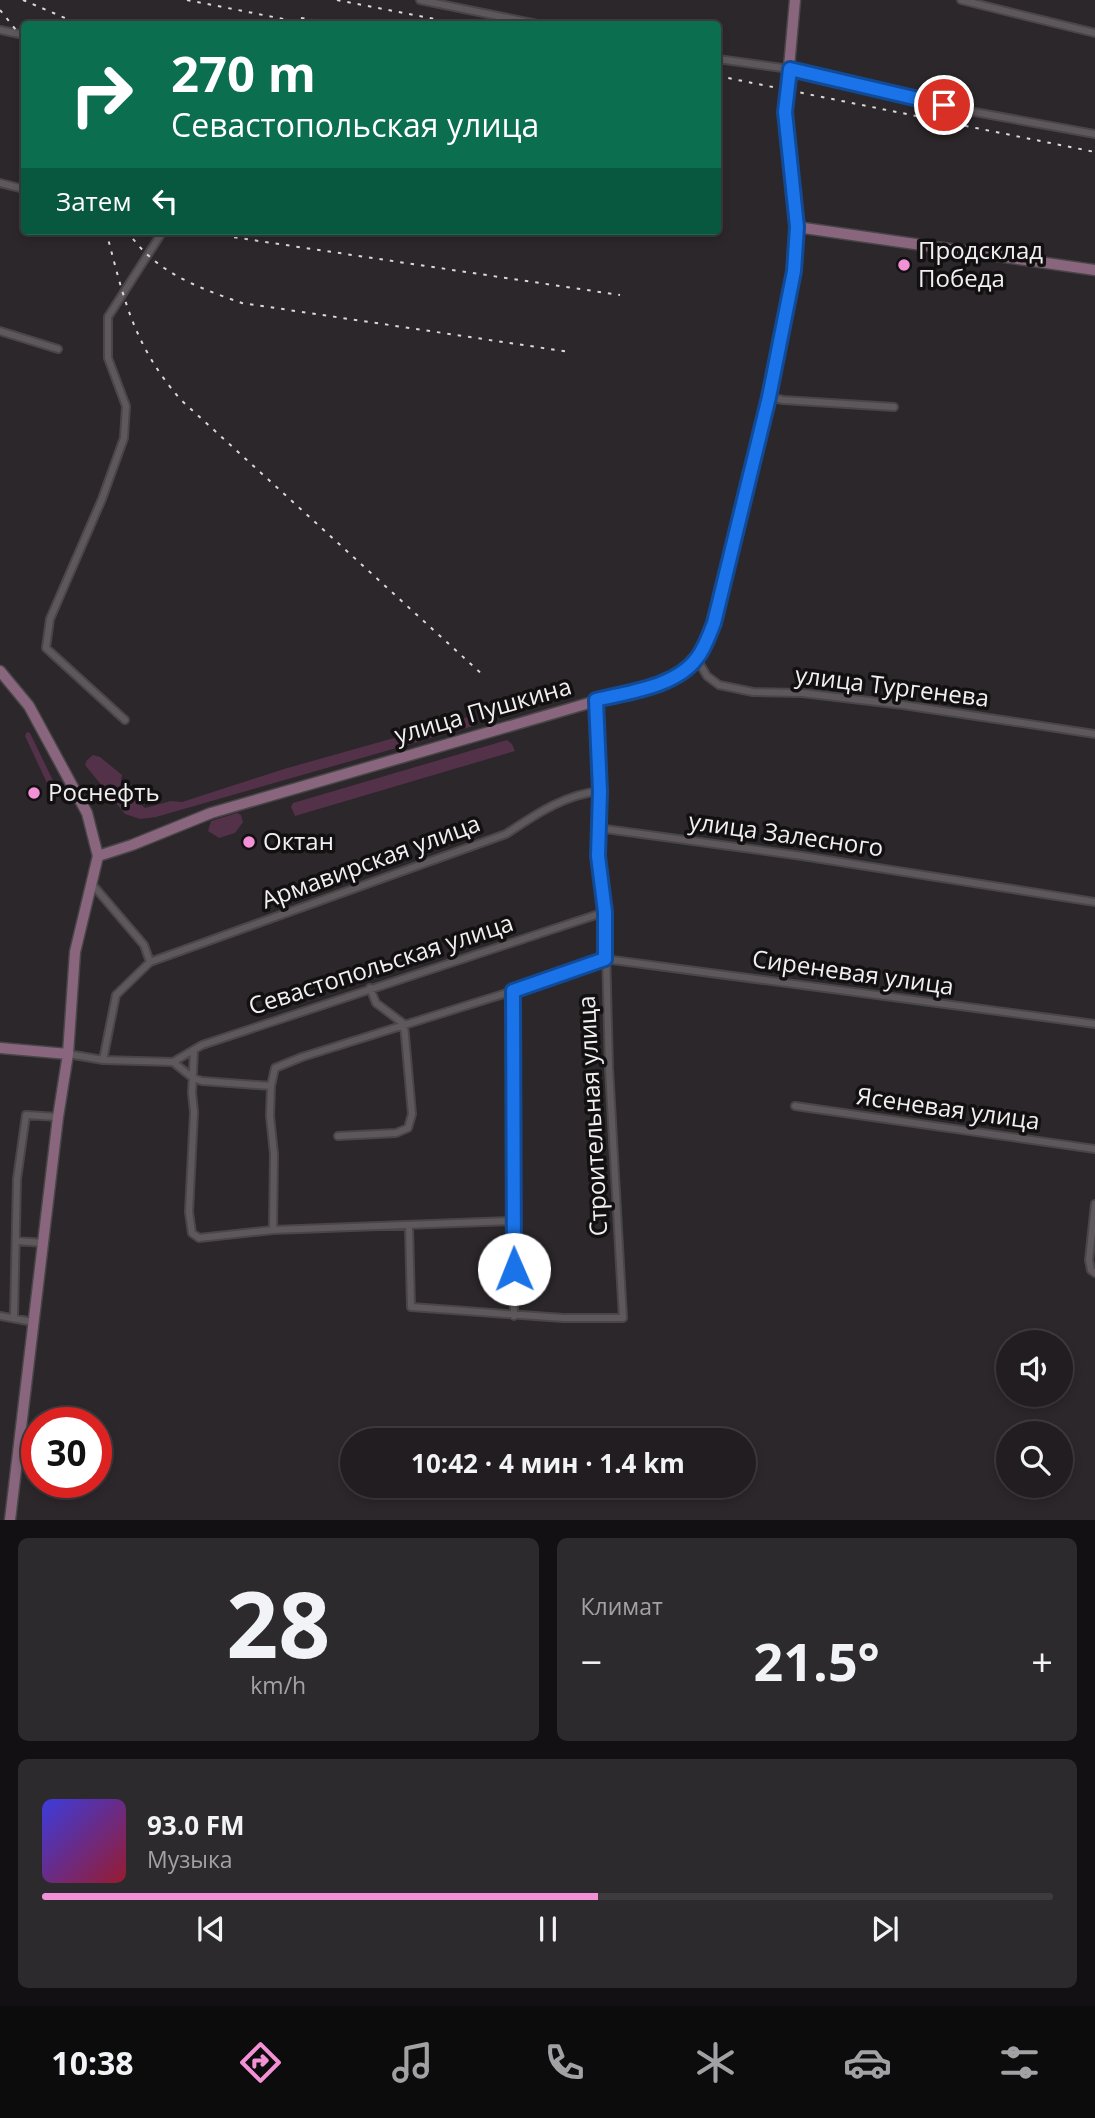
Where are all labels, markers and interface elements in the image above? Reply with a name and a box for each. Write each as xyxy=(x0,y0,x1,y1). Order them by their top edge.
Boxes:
text: 270 m xyxy=(171,40,316,106)
icon: right xyxy=(56,49,147,140)
pin xyxy=(914,75,974,135)
icon: arrive xyxy=(925,86,963,124)
text: Севастопольская улица xyxy=(171,103,539,146)
icon: left xyxy=(146,182,184,220)
text: Затем xyxy=(56,183,132,219)
place label: Продсклад Победа xyxy=(918,233,1043,294)
marker: Продсклад Победа xyxy=(896,257,912,273)
street label: улица Тургенева xyxy=(793,657,991,714)
street label: улица Пушкина xyxy=(390,669,575,751)
place label: Роснефть xyxy=(48,775,160,808)
marker: Роснефть xyxy=(26,785,42,801)
street label: улица Залесного xyxy=(687,804,886,863)
street label: Армавирская улица xyxy=(256,806,485,916)
place label: Октан xyxy=(263,824,334,857)
marker: Октан xyxy=(241,834,257,850)
street label: Севастопольская улица xyxy=(244,905,517,1022)
street label: Сиреневая улица xyxy=(750,941,956,1002)
street label: Строительная улица xyxy=(569,995,614,1237)
street label: Ясеневая улица xyxy=(854,1078,1042,1137)
position arrow xyxy=(477,1232,551,1306)
map controls xyxy=(996,1330,1073,1498)
button: sound xyxy=(996,1330,1073,1407)
speed limit sign: 30 xyxy=(21,1407,112,1498)
button: search xyxy=(996,1421,1073,1498)
text: 10:42 · 4 мин · 1.4 km xyxy=(411,1445,685,1481)
text: 28 xyxy=(226,1561,330,1685)
text: Климат xyxy=(581,1590,663,1622)
text: 21.5° xyxy=(754,1625,880,1696)
text: − xyxy=(581,1635,602,1687)
text: + xyxy=(1031,1635,1053,1687)
text: km/h xyxy=(250,1669,306,1701)
text: 93.0 FM xyxy=(147,1807,245,1843)
text: Музыка xyxy=(147,1843,233,1875)
icon: previous xyxy=(192,1910,230,1948)
icon: pause xyxy=(529,1910,567,1948)
icon: next xyxy=(866,1910,904,1948)
icon: directions xyxy=(236,2038,285,2087)
icon: music xyxy=(388,2038,437,2087)
icon: phone xyxy=(540,2038,589,2087)
icon: climate xyxy=(691,2038,740,2087)
icon: car xyxy=(843,2038,892,2087)
icon: filters xyxy=(995,2038,1044,2087)
text: 10:38 xyxy=(51,2041,134,2084)

